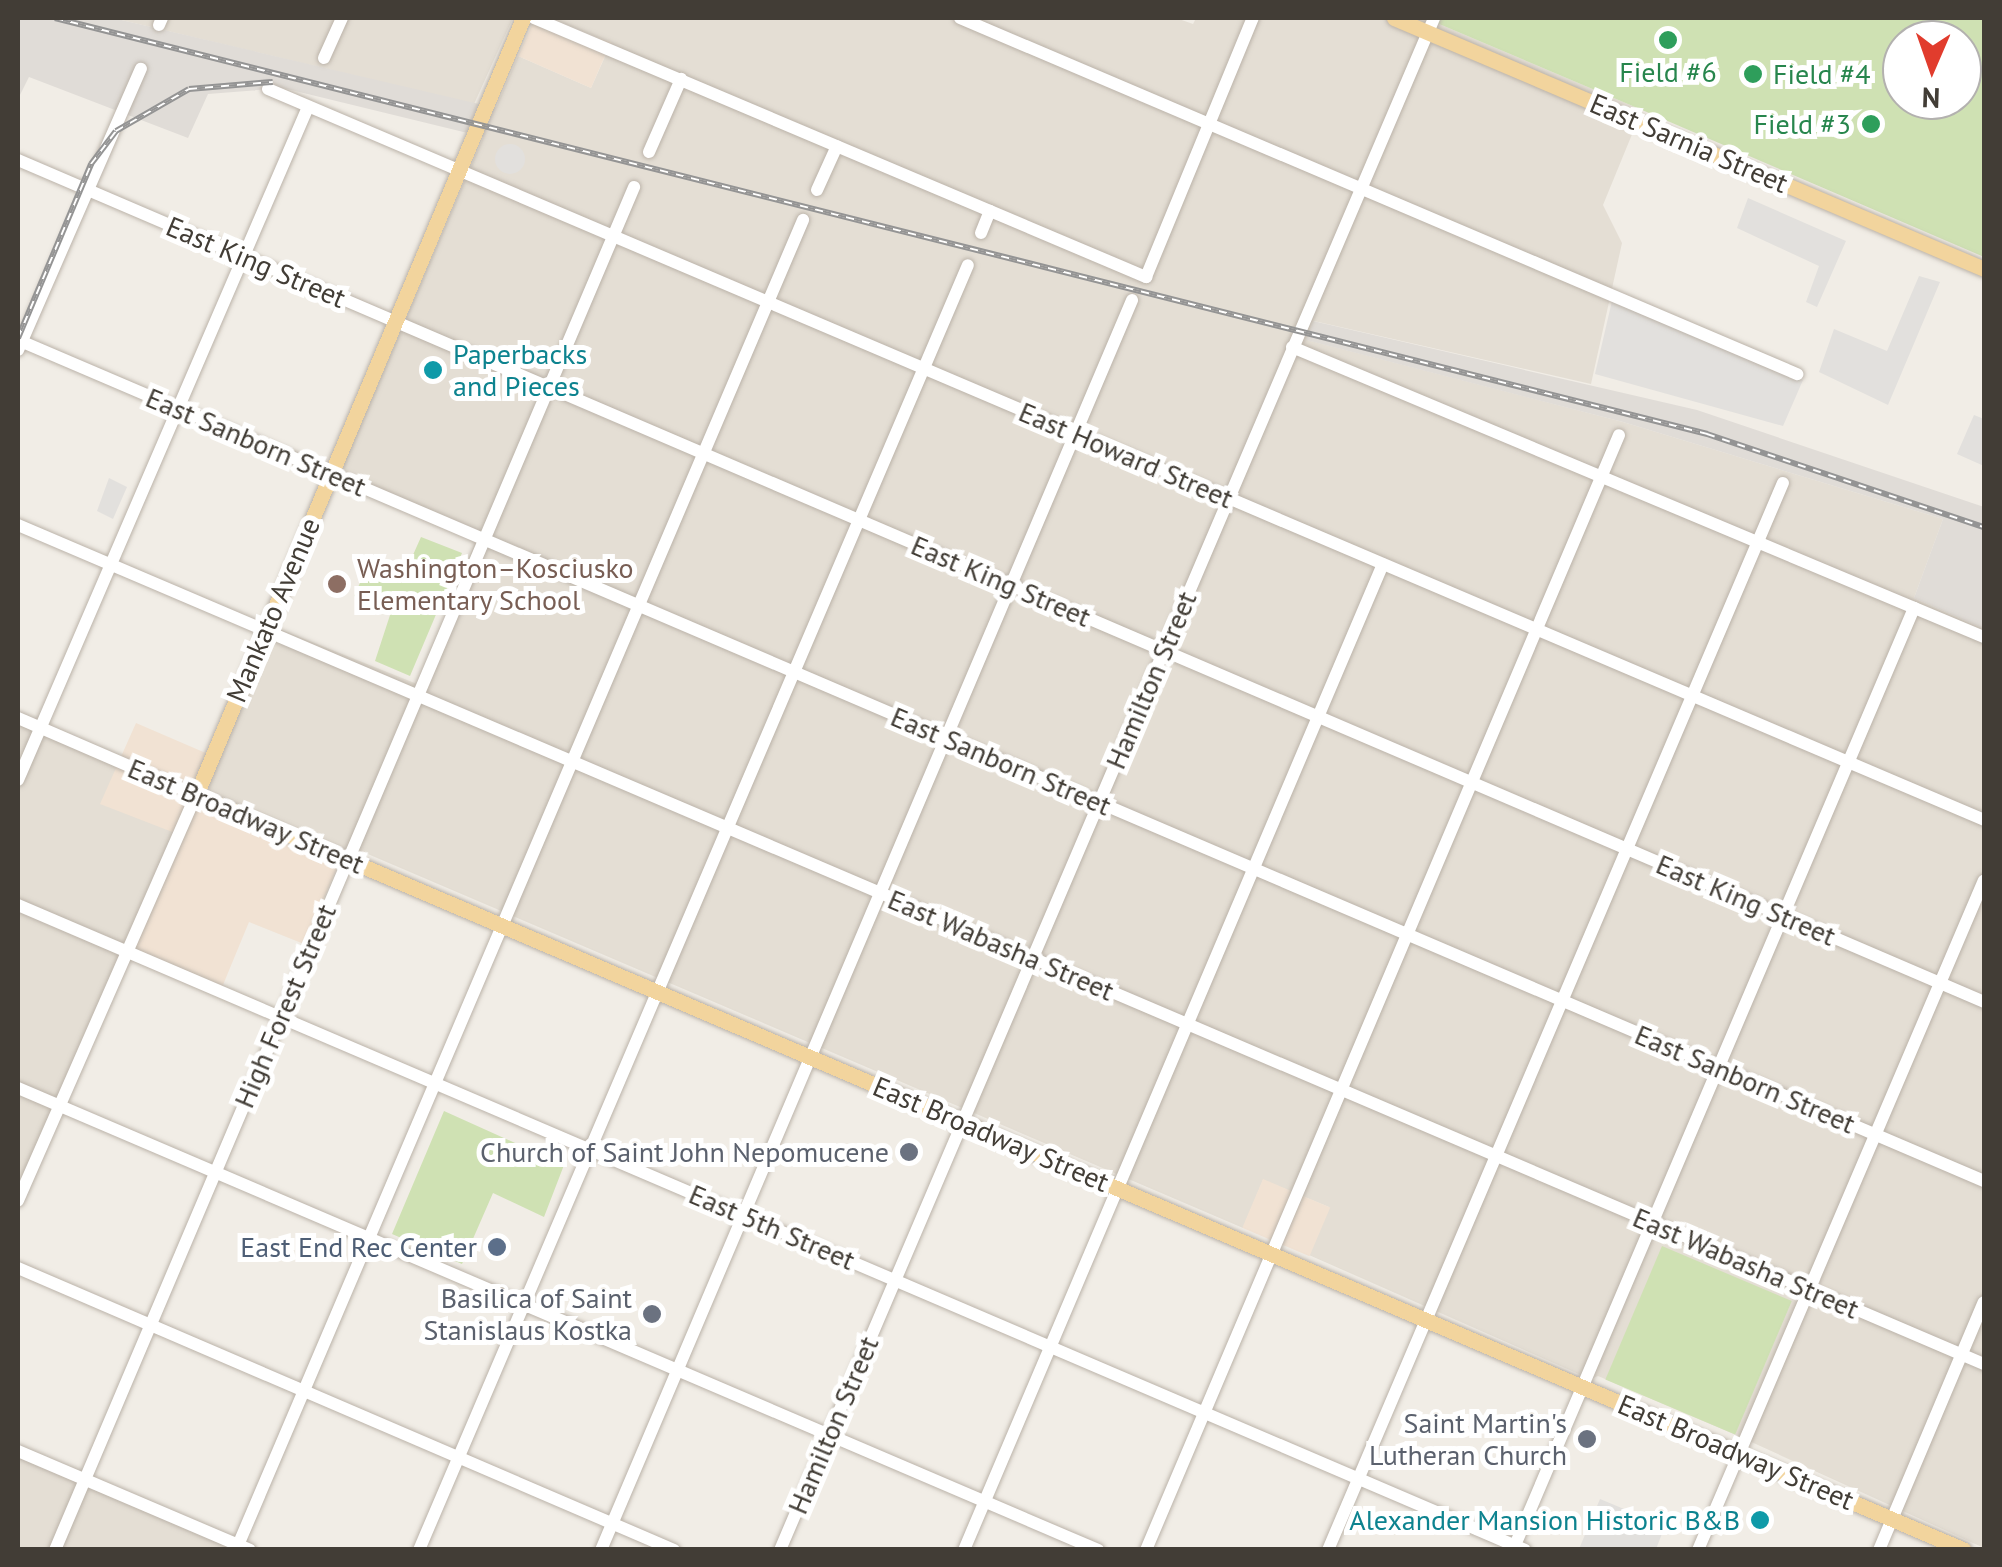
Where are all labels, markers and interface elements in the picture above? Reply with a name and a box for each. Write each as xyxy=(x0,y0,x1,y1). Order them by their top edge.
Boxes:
north arrow xyxy=(1882,20,1982,120)
marker: Field #6 xyxy=(1657,29,1679,51)
place label: Field #6 xyxy=(1619,55,1717,89)
place label: Field #4 xyxy=(1773,57,1870,91)
marker: Field #4 xyxy=(1742,63,1764,85)
text: N xyxy=(1921,80,1941,117)
street label: East Sarnia Street xyxy=(1585,86,1793,200)
place label: Field #3 xyxy=(1754,107,1851,141)
marker: Field #3 xyxy=(1860,113,1882,135)
street label: East King Street xyxy=(161,209,351,315)
place label: Paperbacks and Pieces xyxy=(453,337,587,403)
marker: Paperbacks and Pieces xyxy=(422,359,444,381)
street label: East Sanborn Street xyxy=(141,380,371,504)
street label: East Howard Street xyxy=(1014,395,1238,515)
street label: Mankato Avenue xyxy=(219,512,327,708)
street label: East King Street xyxy=(906,528,1096,634)
place label: Washington–Kosciusko Elementary School xyxy=(357,551,633,617)
marker: Washington–Kosciusko Elementary School xyxy=(326,573,348,595)
street label: Hamilton Street xyxy=(1098,586,1204,774)
street label: East Sanborn Street xyxy=(886,699,1116,823)
street label: East Broadway Street xyxy=(123,751,369,881)
street label: East King Street xyxy=(1651,847,1841,953)
street label: East Wabasha Street xyxy=(883,882,1119,1008)
street label: High Forest Street xyxy=(227,899,343,1113)
street label: East Sanborn Street xyxy=(1630,1017,1860,1141)
street label: East Broadway Street xyxy=(868,1069,1114,1199)
place label: Church of Saint John Nepomucene xyxy=(480,1135,889,1169)
marker: Church of Saint John Nepomucene xyxy=(898,1141,920,1163)
street label: East 5th Street xyxy=(684,1177,860,1277)
street label: East Wabasha Street xyxy=(1628,1200,1864,1326)
place label: East End Rec Center xyxy=(240,1230,477,1264)
marker: East End Rec Center xyxy=(486,1236,508,1258)
place label: Basilica of Saint Stanislaus Kostka xyxy=(423,1281,632,1347)
marker: Basilica of Saint Stanislaus Kostka xyxy=(641,1303,663,1325)
street label: Hamilton Street xyxy=(780,1331,886,1519)
street label: East Broadway Street xyxy=(1613,1387,1859,1517)
place label: Saint Martin's Lutheran Church xyxy=(1369,1406,1567,1472)
marker: Saint Martin's Lutheran Church xyxy=(1576,1428,1598,1450)
place label: Alexander Mansion Historic B&B xyxy=(1349,1503,1740,1537)
marker: Alexander Mansion Historic B&B xyxy=(1749,1509,1771,1531)

